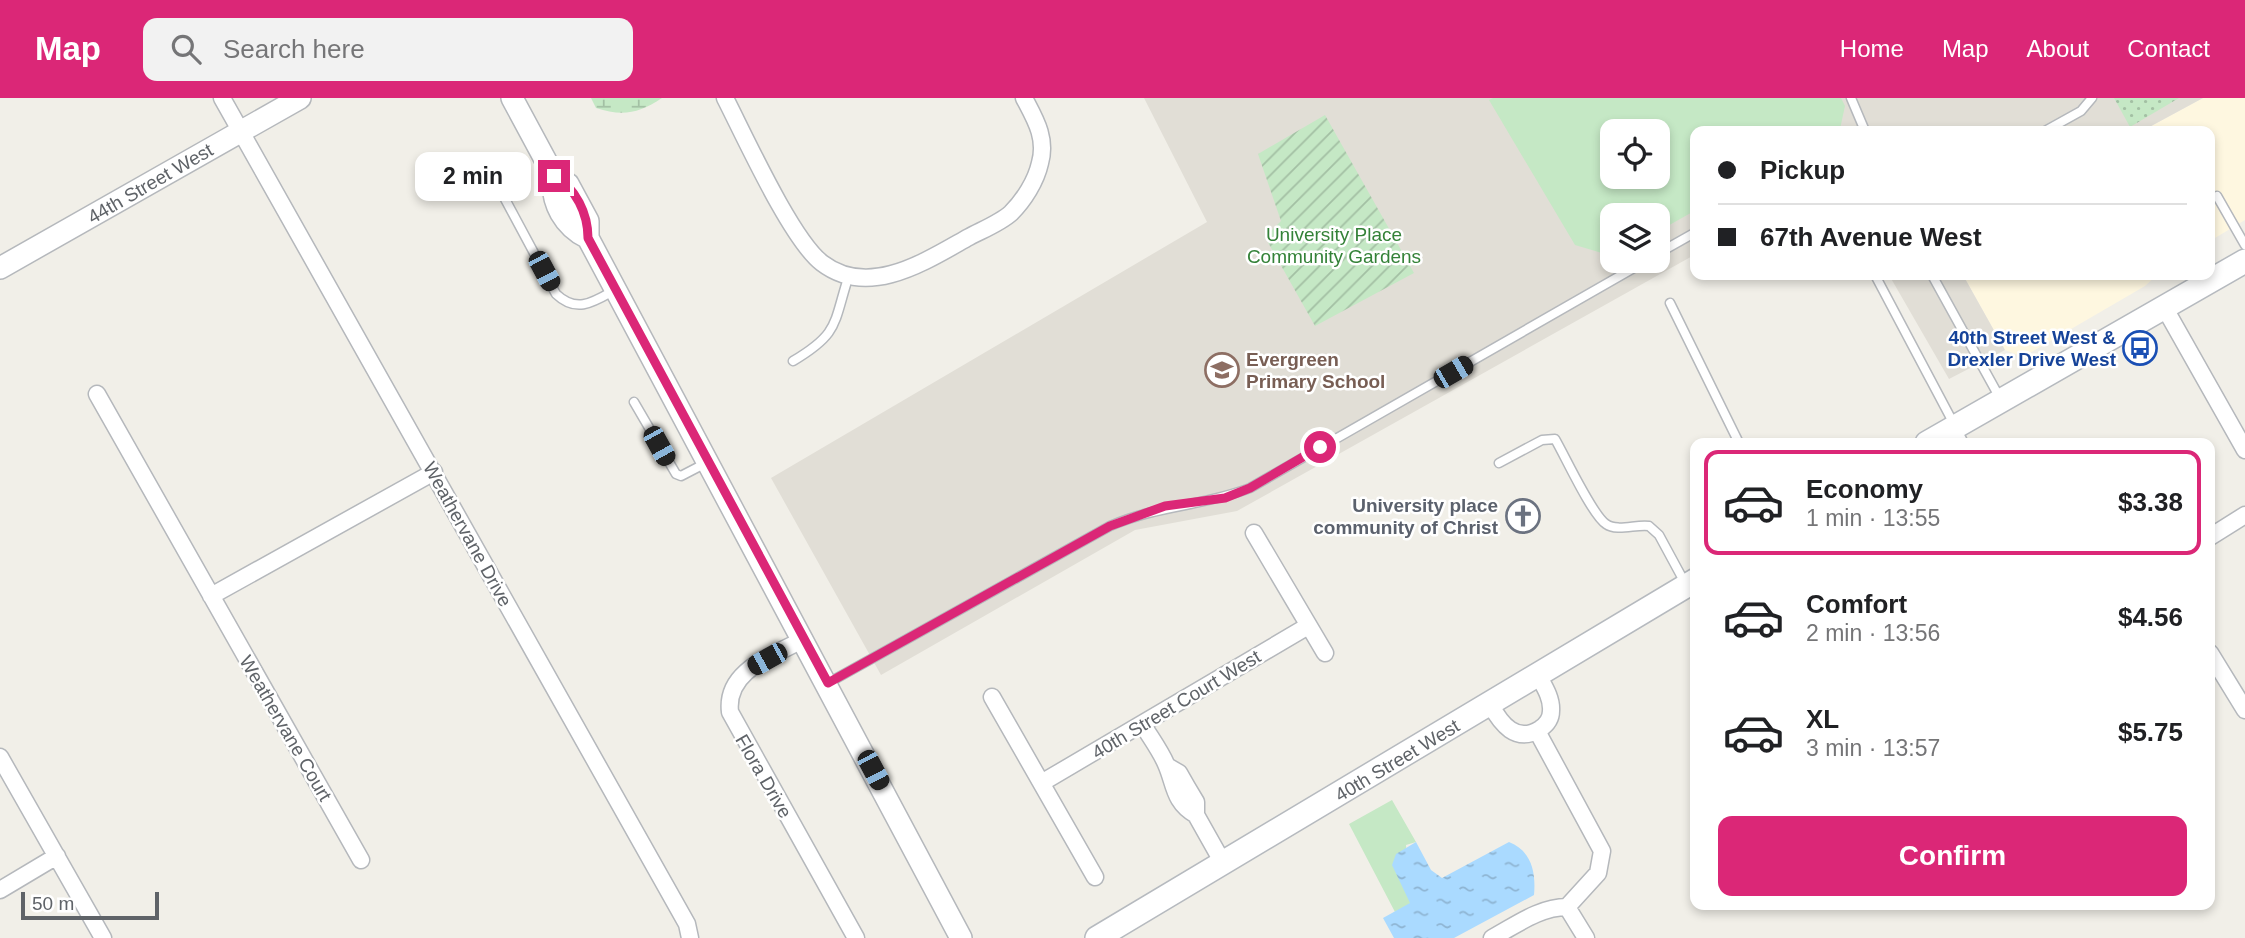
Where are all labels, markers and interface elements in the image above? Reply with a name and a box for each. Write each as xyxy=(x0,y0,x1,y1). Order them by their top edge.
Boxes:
search box xyxy=(143,18,633,81)
text: Map xyxy=(35,30,101,67)
icon: search xyxy=(167,30,205,68)
text: Search here xyxy=(223,34,365,64)
text: Home xyxy=(1840,35,1904,62)
text: Map xyxy=(1942,35,1989,62)
text: About xyxy=(2027,35,2089,62)
text: Contact xyxy=(2127,35,2210,62)
map controls xyxy=(1600,119,1670,273)
button: locate xyxy=(1600,119,1670,189)
street label: 44th Street West xyxy=(84,139,217,228)
callout: 2 min xyxy=(414,152,530,200)
text: Pickup xyxy=(1760,155,1845,185)
route end xyxy=(538,160,570,192)
text: 2 min xyxy=(443,163,503,189)
button: layers xyxy=(1600,203,1670,273)
text: 67th Avenue West xyxy=(1760,222,1982,252)
park label: University Place Community Gardens xyxy=(1247,224,1421,267)
car xyxy=(525,248,564,294)
place label: 40th Street West & Drexler Drive West xyxy=(1947,327,2117,370)
bus stop icon: 40th Street West & Drexler Drive West xyxy=(2121,329,2159,367)
place label: Evergreen Primary School xyxy=(1246,349,1385,392)
school or university icon: Evergreen Primary School xyxy=(1203,351,1241,389)
car xyxy=(1430,352,1477,392)
car xyxy=(640,423,679,469)
route start xyxy=(1304,431,1336,463)
street label: Weathervane Drive xyxy=(419,458,516,610)
icon: car xyxy=(1722,471,1785,534)
text: Economy xyxy=(1806,474,1923,504)
text: $3.38 xyxy=(2118,487,2183,517)
place label: University place community of Christ xyxy=(1313,495,1499,538)
church icon: University place community of Christ xyxy=(1504,497,1542,535)
text: 1 min · 13:55 xyxy=(1806,505,1940,531)
icon: car xyxy=(1722,586,1785,649)
text: Comfort xyxy=(1806,589,1907,619)
text: $4.56 xyxy=(2118,602,2183,632)
text: 2 min · 13:56 xyxy=(1806,620,1940,646)
car xyxy=(744,640,791,678)
street label: 40th Street Court West xyxy=(1088,645,1265,763)
street label: Weathervane Court xyxy=(235,652,336,805)
icon: car xyxy=(1722,701,1785,764)
text: XL xyxy=(1806,704,1839,734)
street label: 40th Street West xyxy=(1331,715,1464,806)
text: $5.75 xyxy=(2118,717,2183,747)
street label: Flora Drive xyxy=(731,731,796,822)
text: 3 min · 13:57 xyxy=(1806,735,1940,761)
car xyxy=(854,747,893,793)
button: Confirm xyxy=(1718,816,2187,896)
scale bar xyxy=(21,889,159,921)
text: 50 m xyxy=(32,893,74,914)

